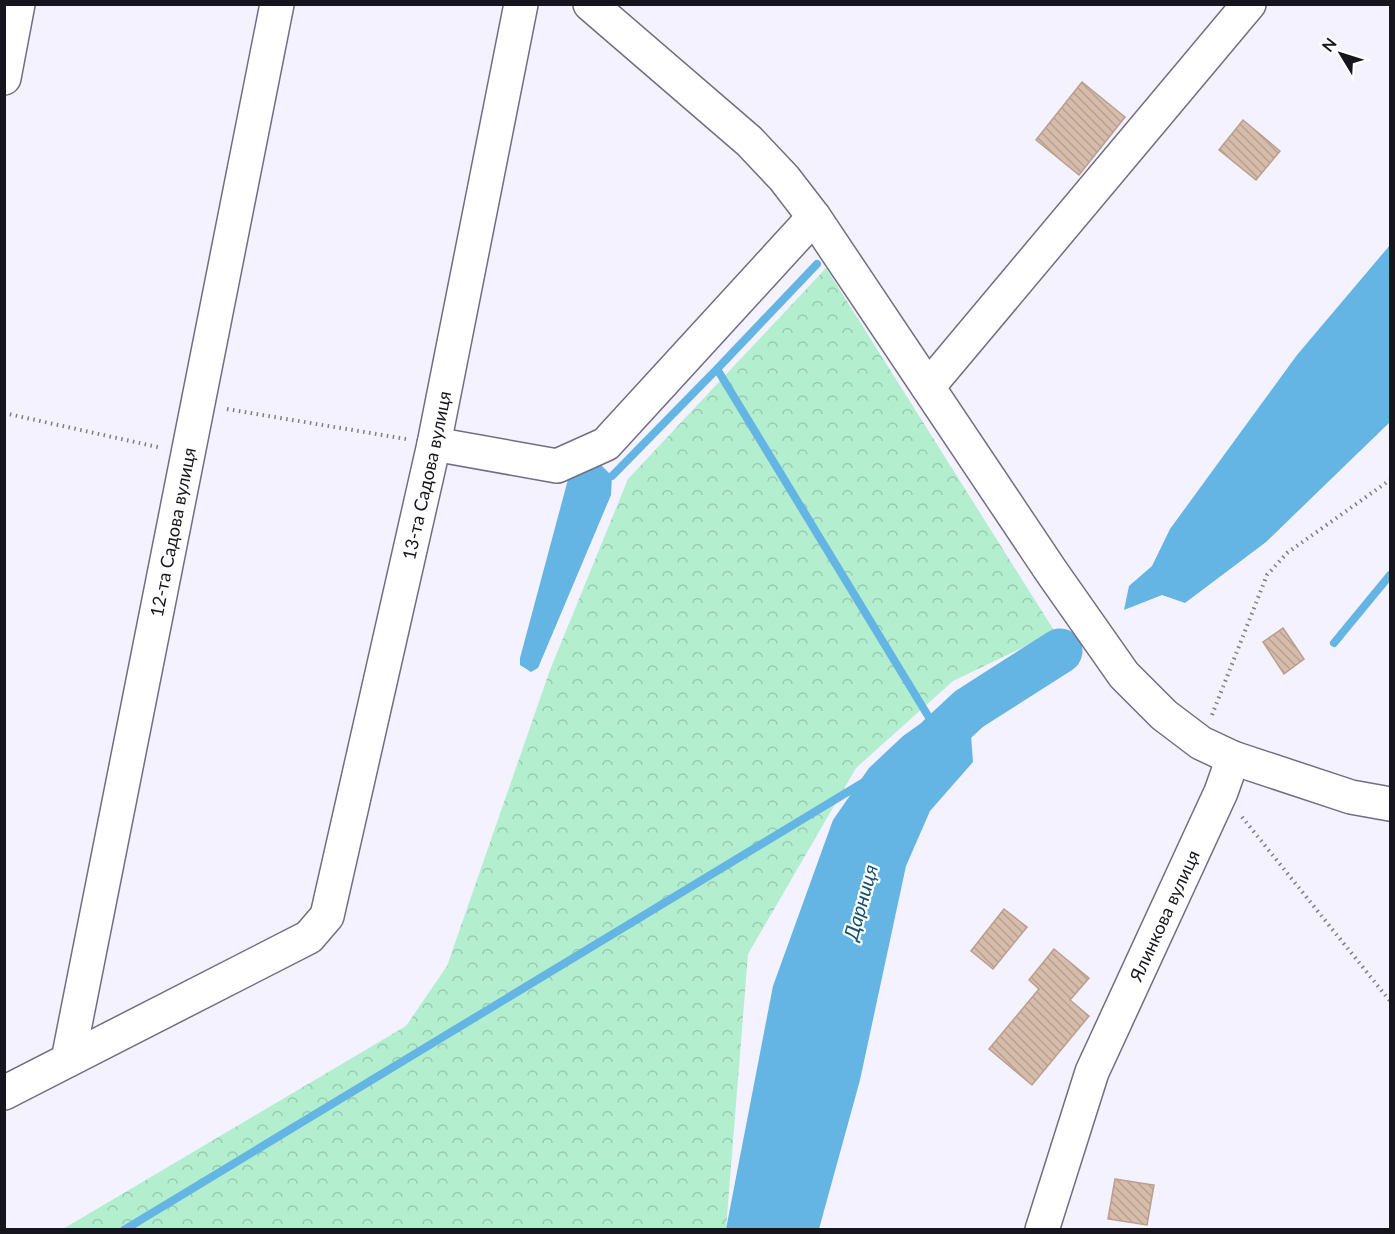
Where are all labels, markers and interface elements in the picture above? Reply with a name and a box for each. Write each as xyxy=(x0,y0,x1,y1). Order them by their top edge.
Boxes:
north arrow xyxy=(1311,24,1371,84)
text: N xyxy=(1318,34,1340,55)
street label: 13-та Садова вулиця xyxy=(397,389,455,562)
street label: 12-та Садова вулиця xyxy=(145,446,200,619)
street label: Ялинкова вулиця xyxy=(1124,846,1204,986)
water label: Дарниця xyxy=(838,861,882,943)

